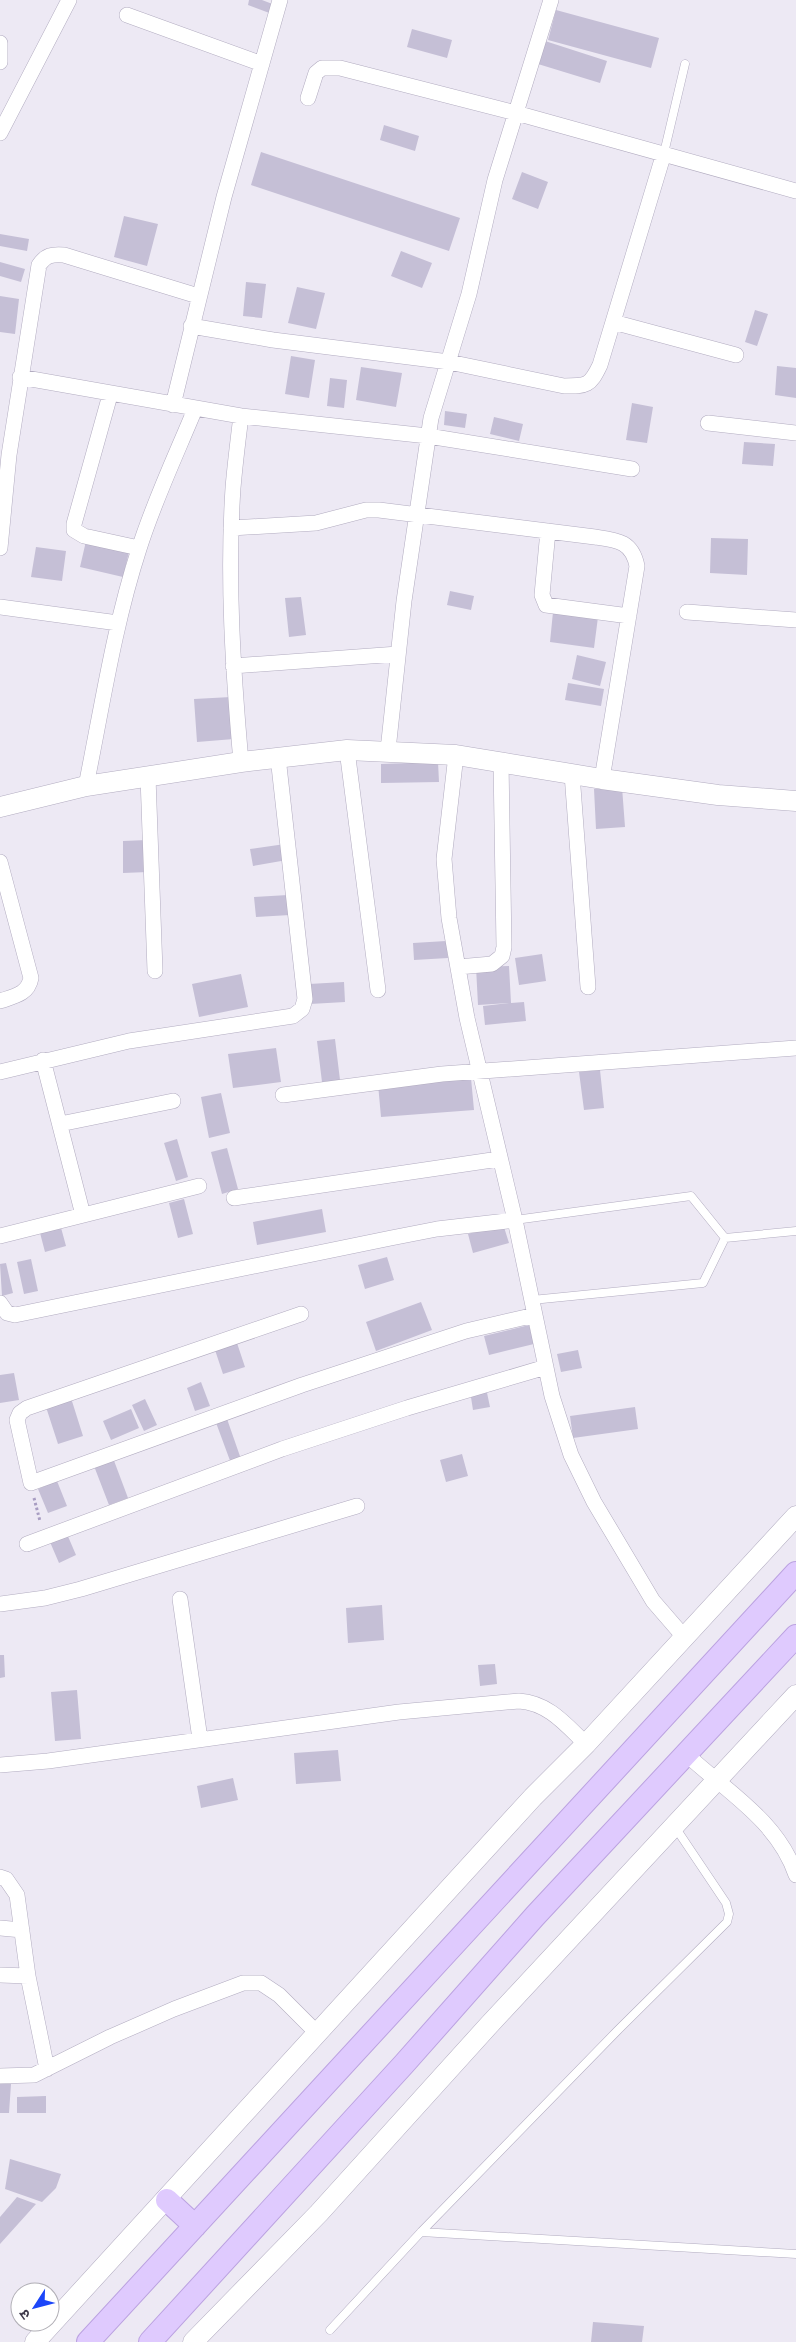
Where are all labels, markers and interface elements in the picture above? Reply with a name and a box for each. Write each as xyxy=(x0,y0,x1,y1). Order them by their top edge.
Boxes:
north arrow xyxy=(10,2282,60,2332)
text: उ xyxy=(15,2306,33,2323)

